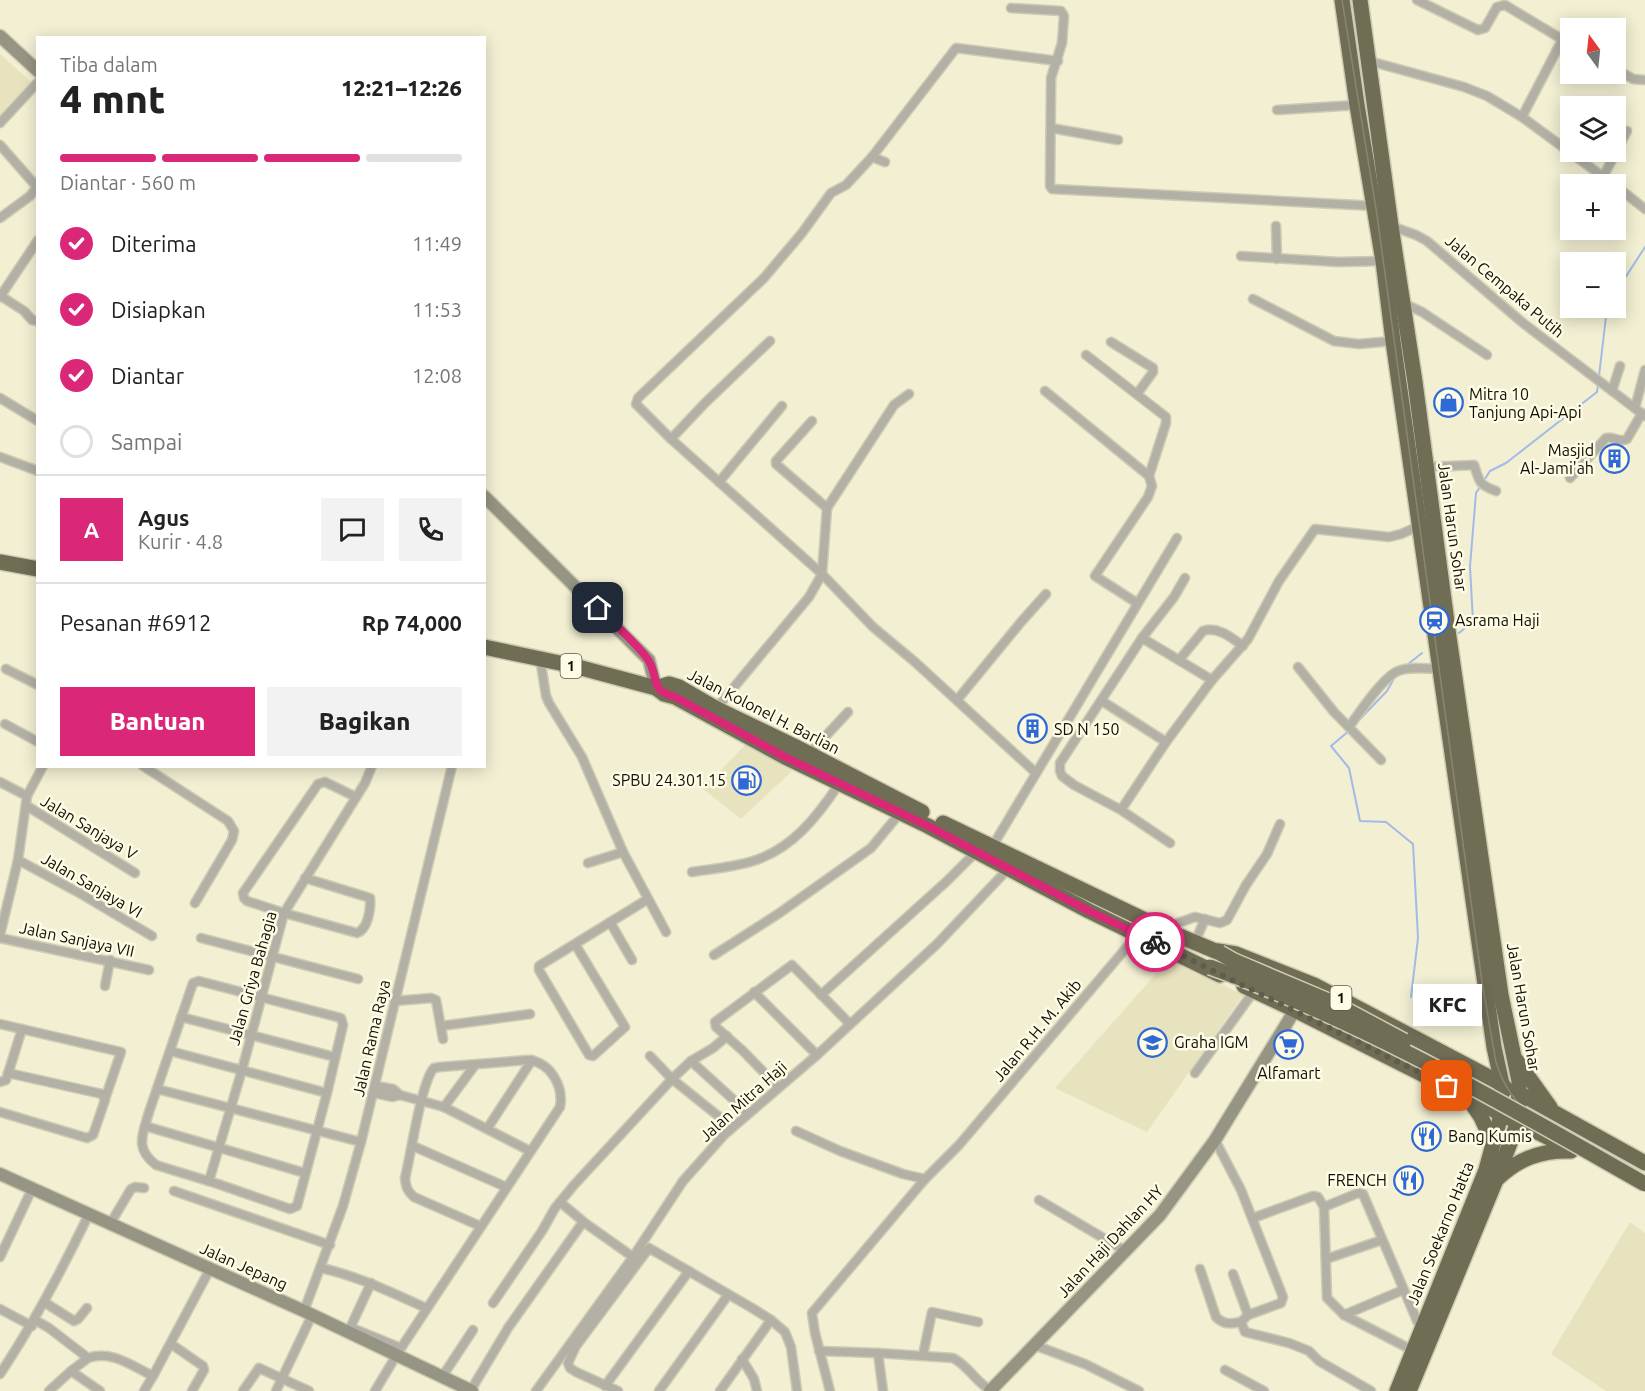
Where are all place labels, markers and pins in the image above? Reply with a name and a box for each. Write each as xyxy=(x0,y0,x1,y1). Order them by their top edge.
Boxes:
place label: Mitra 10 Tanjung Api-Api xyxy=(1469,385,1582,421)
shop icon: Mitra 10 Tanjung Api-Api xyxy=(1432,387,1464,419)
place label: Masjid Al-Jami'ah xyxy=(1520,441,1594,477)
building icon: Masjid Al-Jami'ah xyxy=(1599,443,1631,475)
pin xyxy=(572,582,623,633)
station icon: Asrama Haji xyxy=(1418,604,1450,636)
place label: Asrama Haji xyxy=(1455,611,1540,629)
building icon: SD N 150 xyxy=(1017,713,1049,745)
place label: SD N 150 xyxy=(1054,720,1120,738)
fuel station icon: SPBU 24.301.15 xyxy=(731,764,763,796)
place label: SPBU 24.301.15 xyxy=(612,771,726,789)
callout: KFC xyxy=(1412,984,1482,1026)
school or university icon: Graha IGM xyxy=(1137,1026,1169,1058)
supermarket icon: Alfamart xyxy=(1273,1029,1305,1061)
place label: Graha IGM xyxy=(1174,1033,1249,1051)
pin xyxy=(1421,1060,1472,1111)
place label: Alfamart xyxy=(1257,1064,1321,1082)
restaurant icon: Bang Kumis xyxy=(1411,1120,1443,1152)
place label: Bang Kumis xyxy=(1448,1127,1532,1145)
restaurant icon: FRENCH xyxy=(1392,1164,1424,1196)
place label: FRENCH xyxy=(1327,1171,1387,1189)

